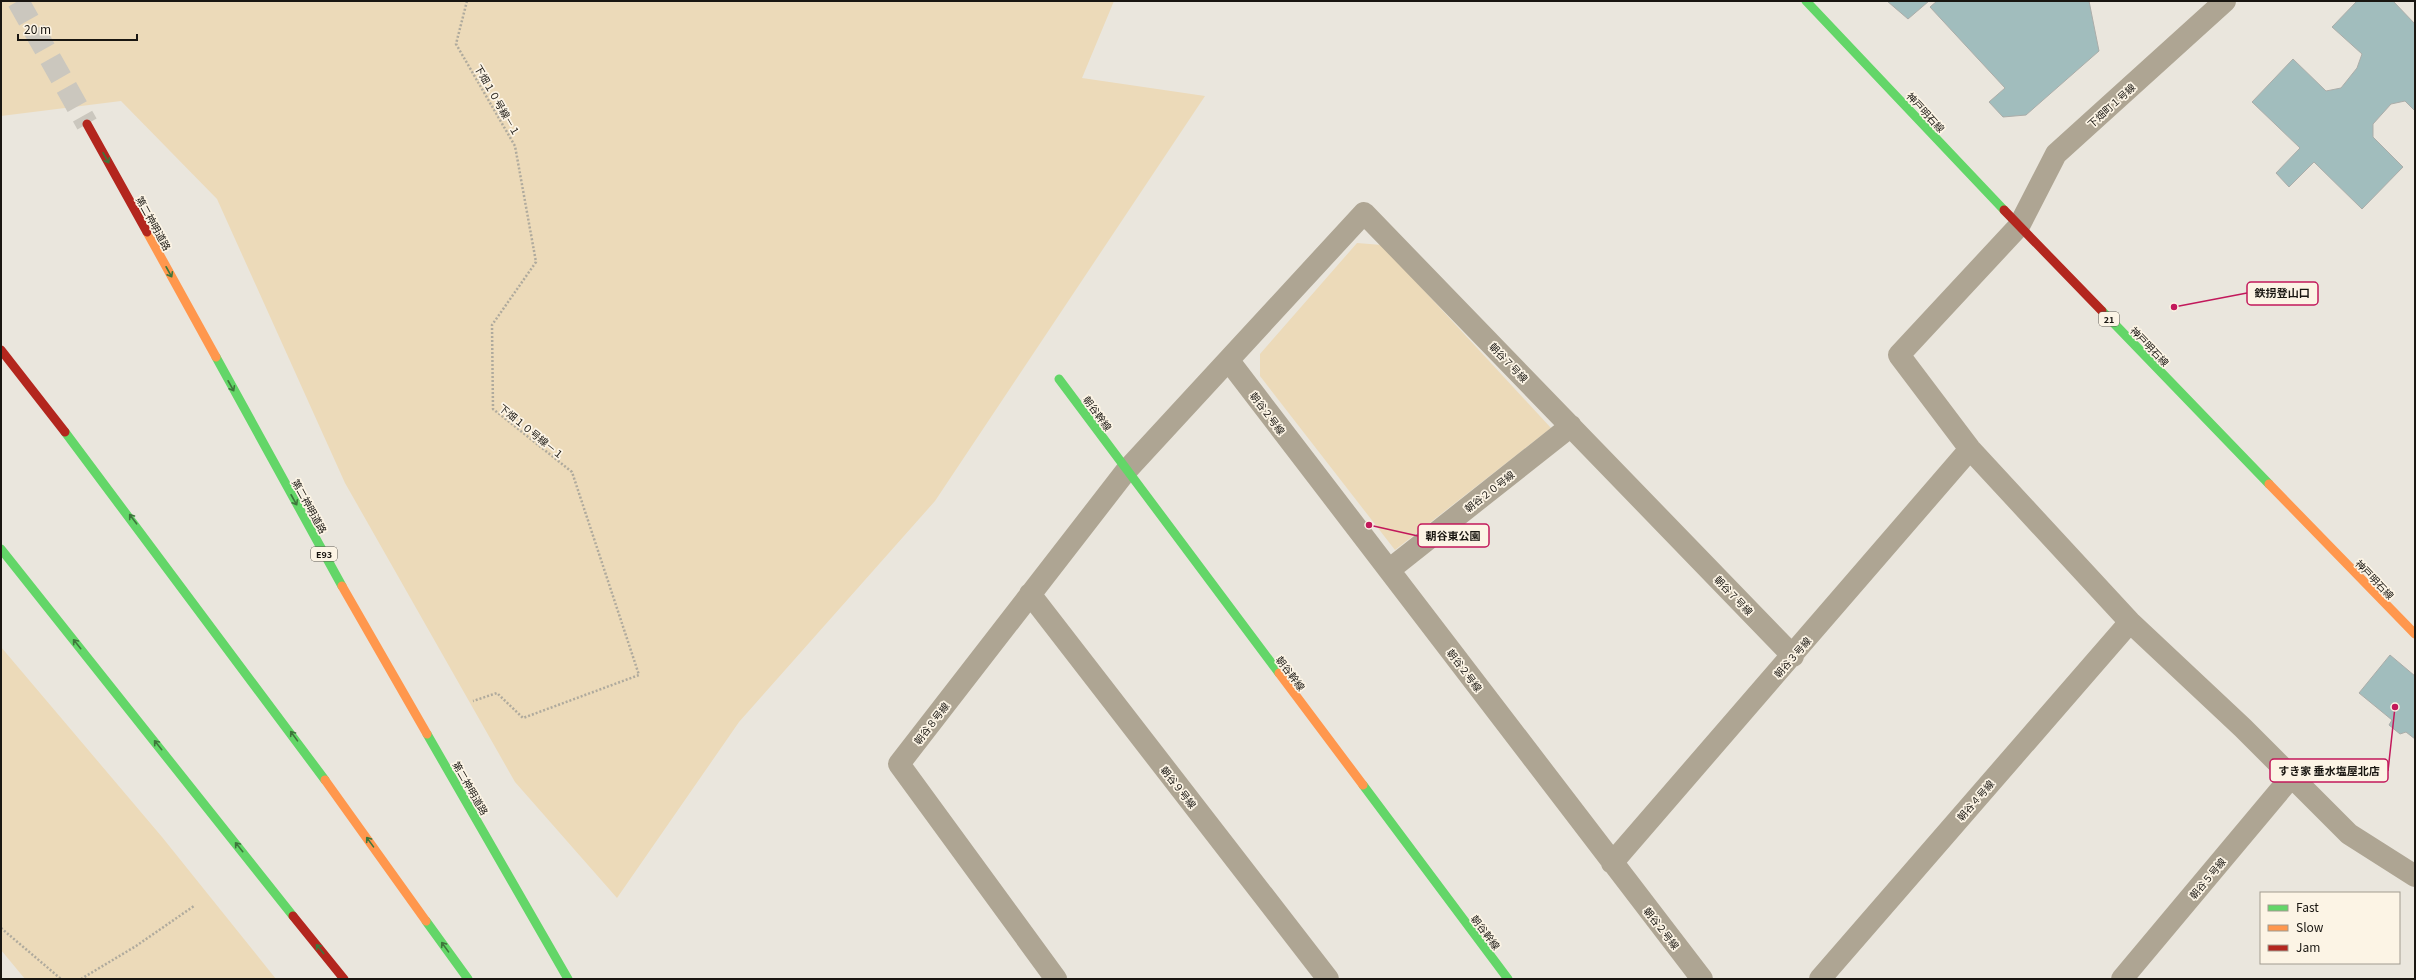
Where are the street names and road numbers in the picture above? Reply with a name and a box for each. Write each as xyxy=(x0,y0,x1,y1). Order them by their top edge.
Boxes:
street label: 下畑１０号線－１ xyxy=(472,62,524,138)
street label: 下畑町１号線 xyxy=(2084,79,2138,131)
street label: 神戸明石線 xyxy=(1903,89,1949,135)
street label: 第二神明道路 xyxy=(133,193,175,253)
road number: 21 xyxy=(2099,312,2119,326)
street label: 神戸明石線 xyxy=(2127,323,2173,369)
street label: 朝谷７号線 xyxy=(1486,339,1532,385)
street label: 朝谷２号線 xyxy=(1247,389,1289,437)
street label: 朝谷幹線 xyxy=(1080,392,1116,434)
street label: 下畑１０号線－１ xyxy=(496,400,568,462)
street label: 朝谷２０号線 xyxy=(1461,467,1517,515)
street label: 第二神明道路 xyxy=(289,476,331,536)
road number: E93 xyxy=(311,547,337,561)
street label: 神戸明石線 xyxy=(2352,556,2398,602)
street label: 朝谷７号線 xyxy=(1711,572,1757,618)
street label: 朝谷３号線 xyxy=(1770,633,1814,681)
street label: 朝谷２号線 xyxy=(1444,646,1486,694)
street label: 朝谷幹線 xyxy=(1273,653,1309,693)
street label: 朝谷８号線 xyxy=(910,699,952,747)
street label: 第二神明道路 xyxy=(450,758,492,818)
street label: 朝谷９号線 xyxy=(1158,763,1200,811)
street label: 朝谷４号線 xyxy=(1953,776,1997,824)
street label: 朝谷５号線 xyxy=(2185,854,2229,902)
street label: 朝谷２号線 xyxy=(1641,904,1683,952)
street label: 朝谷幹線 xyxy=(1468,912,1504,952)

